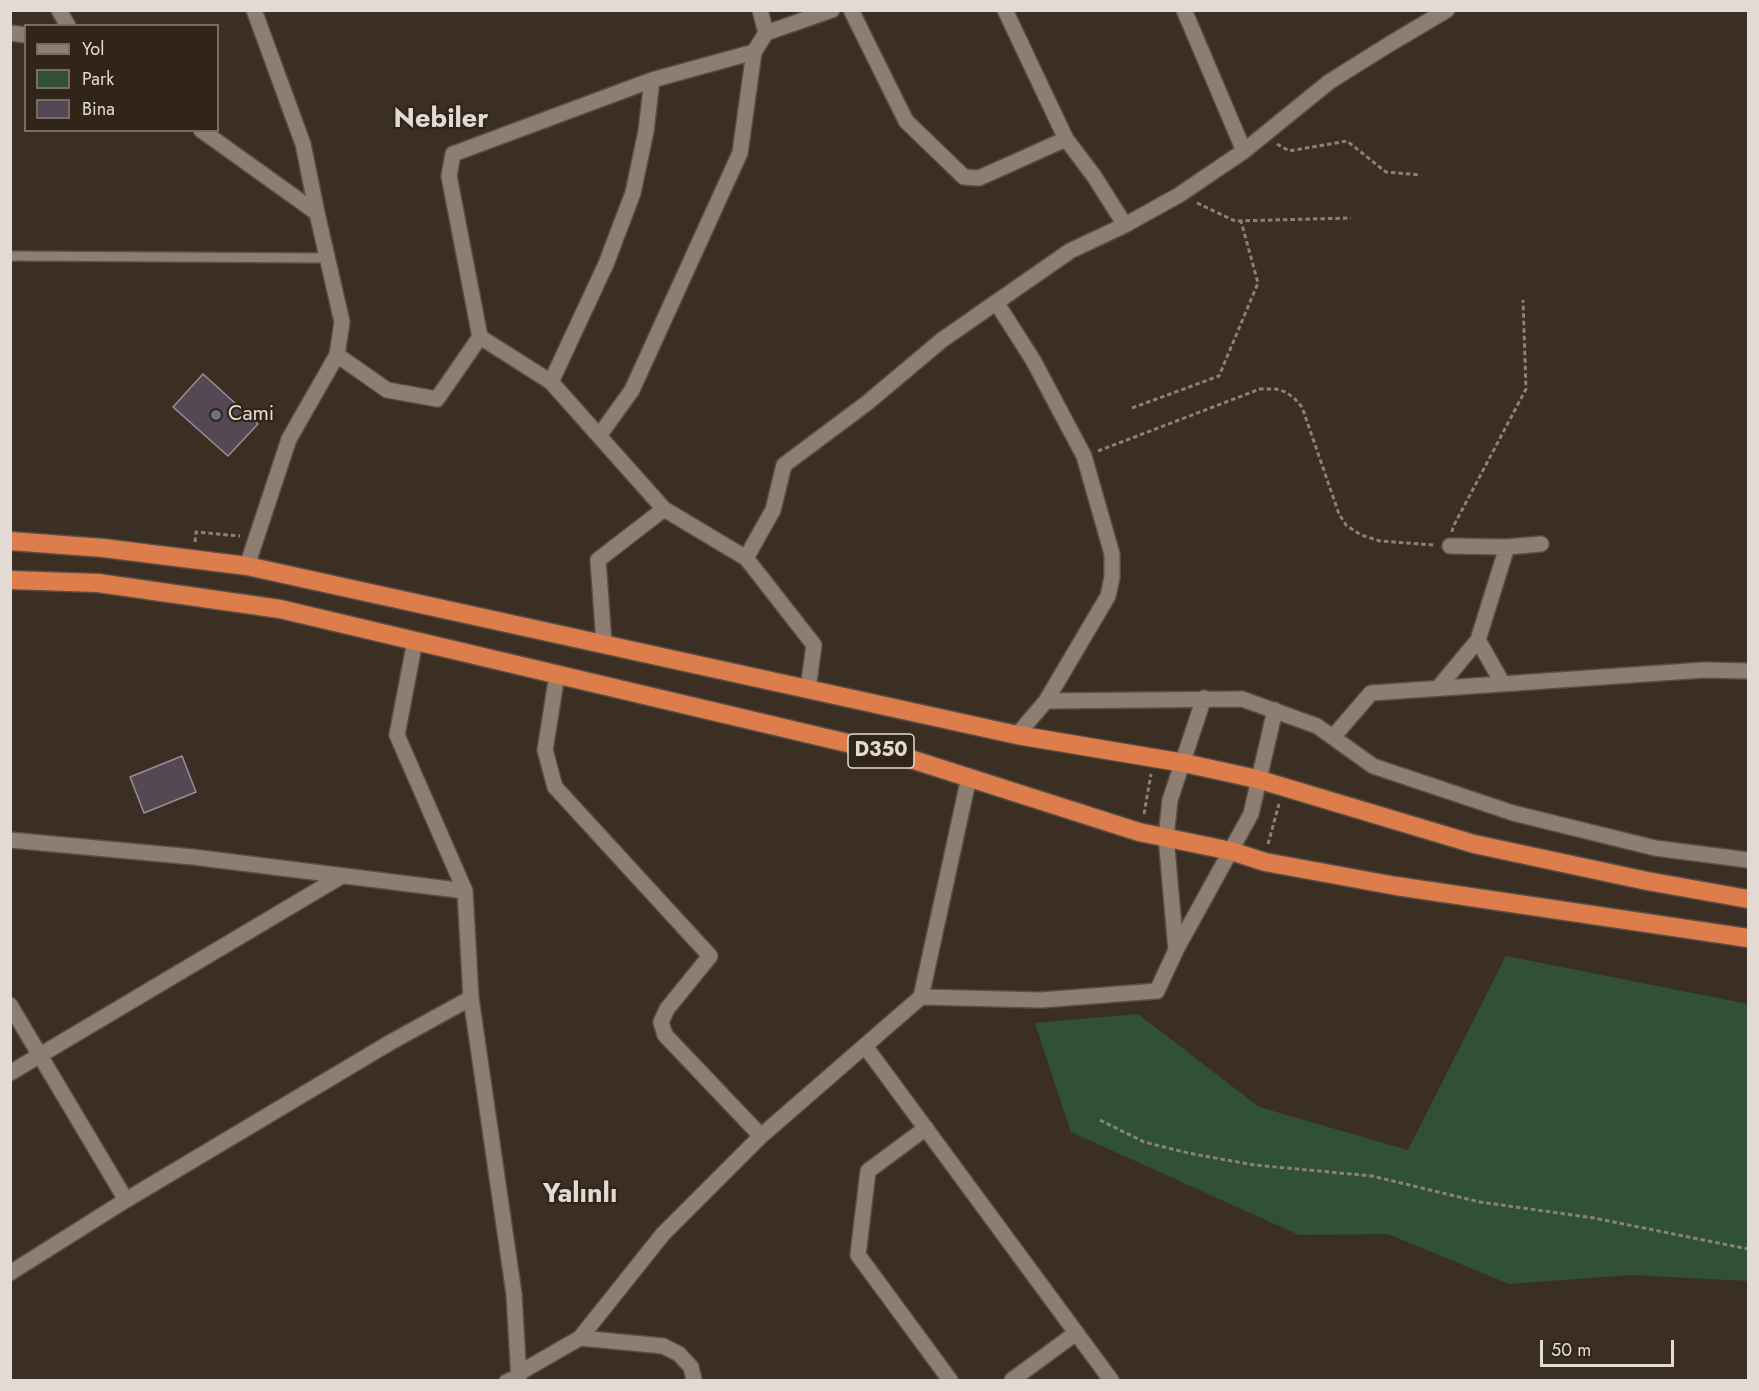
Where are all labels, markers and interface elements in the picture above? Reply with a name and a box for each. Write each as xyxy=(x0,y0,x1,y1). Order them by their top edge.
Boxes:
legend xyxy=(24,24,219,132)
text: Yol xyxy=(82,36,104,62)
text: Park xyxy=(82,66,114,92)
text: Bina xyxy=(82,96,115,122)
district label: Nebiler xyxy=(394,104,488,136)
place label: Cami xyxy=(228,402,274,428)
marker: Cami xyxy=(209,408,223,422)
road number: D350 xyxy=(848,734,914,768)
district label: Yalınlı xyxy=(543,1179,617,1211)
scale bar xyxy=(1543,1328,1676,1366)
text: 50 m xyxy=(1551,1337,1591,1363)

